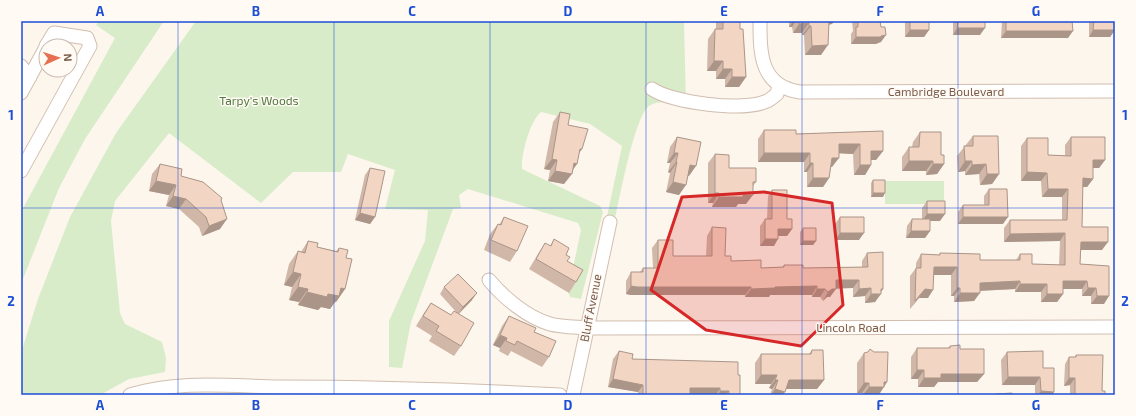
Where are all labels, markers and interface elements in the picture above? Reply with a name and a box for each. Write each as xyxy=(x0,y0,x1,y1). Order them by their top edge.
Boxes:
text: A xyxy=(96,3,105,19)
text: B xyxy=(252,3,260,19)
text: C xyxy=(408,3,416,19)
text: D xyxy=(564,3,573,19)
text: E xyxy=(720,3,728,19)
text: F xyxy=(876,3,884,19)
text: G xyxy=(1032,3,1040,19)
north arrow xyxy=(38,38,78,78)
text: N xyxy=(62,53,75,62)
street label: Cambridge Boulevard xyxy=(888,84,1004,98)
park label: Tarpy's Woods xyxy=(219,93,299,107)
text: 1 xyxy=(8,107,14,123)
text: 1 xyxy=(1122,107,1128,123)
street label: Bluff Avenue xyxy=(577,273,603,343)
text: 2 xyxy=(7,293,15,309)
text: 2 xyxy=(1121,293,1129,309)
street label: Lincoln Road xyxy=(816,320,886,334)
text: A xyxy=(96,397,105,413)
text: B xyxy=(252,397,260,413)
text: C xyxy=(408,397,416,413)
text: D xyxy=(564,397,573,413)
text: E xyxy=(720,397,728,413)
text: F xyxy=(876,397,884,413)
text: G xyxy=(1032,397,1040,413)

